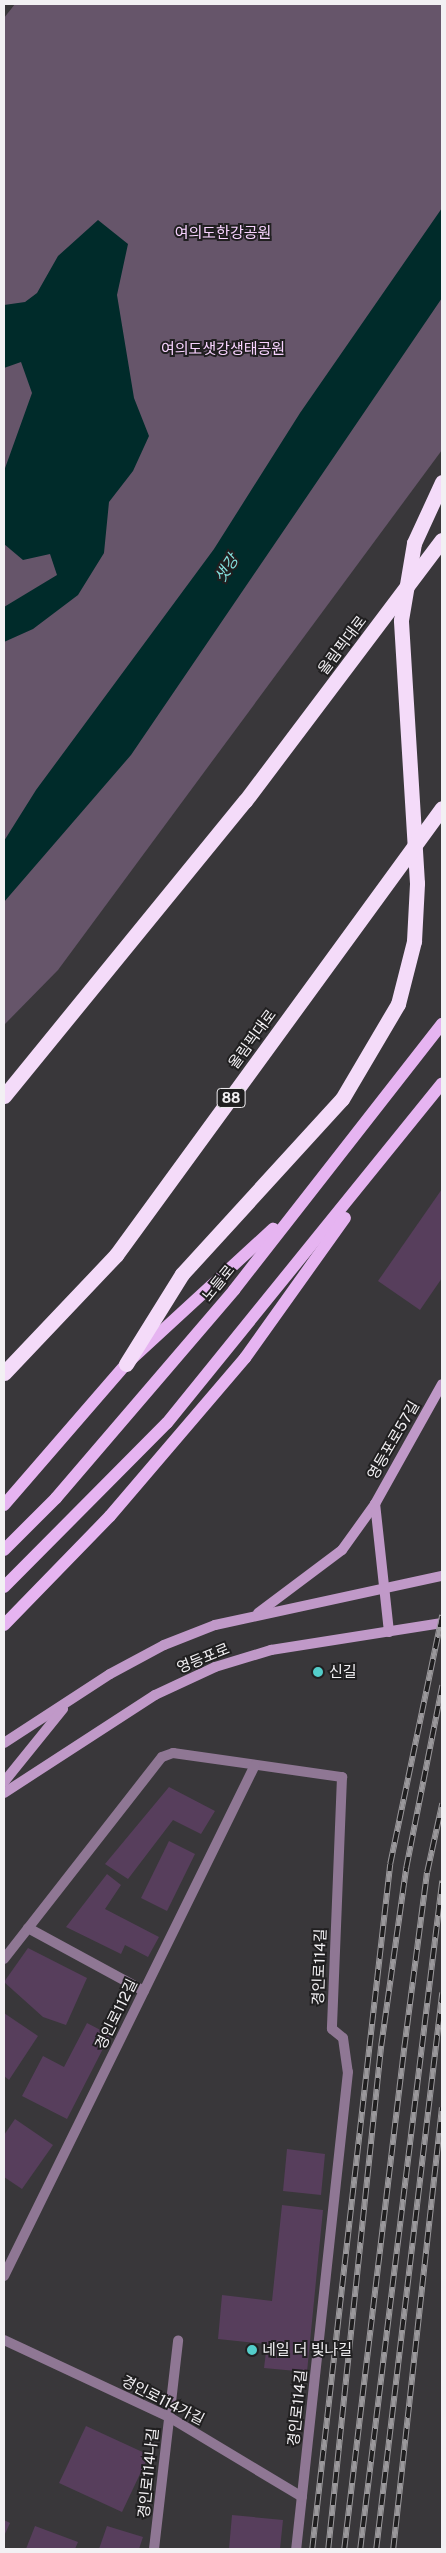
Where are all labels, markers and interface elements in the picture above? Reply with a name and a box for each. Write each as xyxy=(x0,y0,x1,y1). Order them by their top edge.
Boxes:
park label: 여의도한강공원 xyxy=(175,224,271,242)
park label: 여의도샛강생태공원 xyxy=(161,340,285,358)
water label: 샛강 xyxy=(211,551,243,587)
street label: 올림픽대로 xyxy=(314,612,370,678)
street label: 올림픽대로 xyxy=(224,1006,280,1072)
road number: 88 xyxy=(216,1086,246,1110)
street label: 노들로 xyxy=(198,1261,238,1305)
street label: 영등포로57길 xyxy=(363,1398,423,1482)
street label: 영등포로 xyxy=(174,1639,232,1677)
place label: 신길 xyxy=(329,1663,357,1681)
marker: 신길 xyxy=(311,1665,325,1679)
street label: 경인로114길 xyxy=(309,1928,329,2006)
street label: 경인로112길 xyxy=(91,1976,141,2052)
place label: 네일 더 빛나길 xyxy=(262,2341,352,2359)
marker: 네일 더 빛나길 xyxy=(246,2344,258,2356)
street label: 경인로114길 xyxy=(284,2369,310,2447)
street label: 경인로114가길 xyxy=(119,2371,207,2429)
street label: 경인로114나길 xyxy=(134,2427,162,2519)

